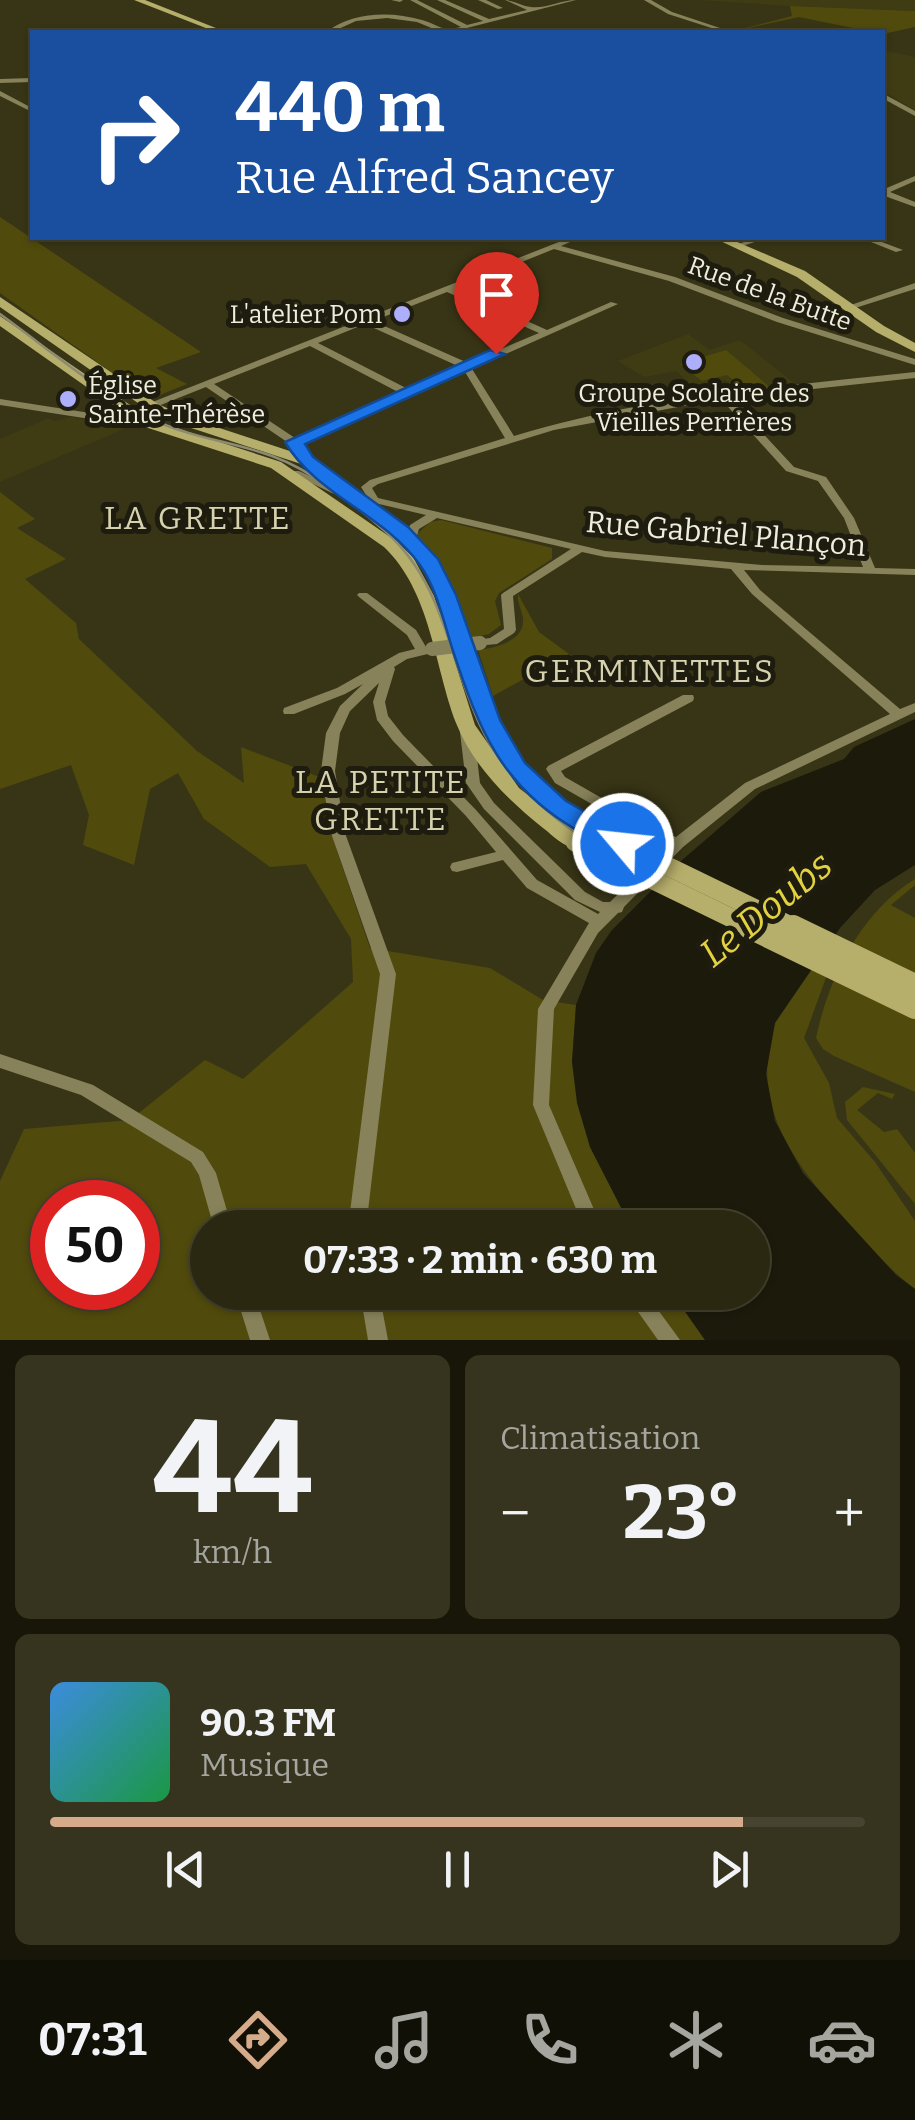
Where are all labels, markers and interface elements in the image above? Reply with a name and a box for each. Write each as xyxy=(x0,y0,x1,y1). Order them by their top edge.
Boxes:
text: 440 m xyxy=(235,66,445,150)
icon: right xyxy=(70,70,200,200)
text: Rue Alfred Sancey xyxy=(235,151,614,205)
street label: Rue de la Butte xyxy=(684,250,856,337)
pin xyxy=(454,252,539,355)
icon: arrive xyxy=(469,267,524,322)
place label: L'atelier Pom xyxy=(230,300,382,330)
marker: L'atelier Pom xyxy=(391,303,413,325)
marker: Groupe Scolaire des Vieilles Perrières xyxy=(683,351,705,373)
place label: Église Sainte-Thérèse xyxy=(88,370,265,430)
place label: Groupe Scolaire des Vieilles Perrières xyxy=(578,379,810,438)
marker: Église Sainte-Thérèse xyxy=(57,388,79,410)
district label: LA GRETTE xyxy=(104,499,292,537)
street label: Rue Gabriel Plançon xyxy=(585,504,867,564)
district label: GERMINETTES xyxy=(525,652,775,690)
district label: LA PETITE GRETTE xyxy=(295,763,467,838)
position arrow xyxy=(571,792,675,896)
water label: Le Doubs xyxy=(691,842,841,976)
speed limit sign: 50 xyxy=(30,1180,160,1310)
text: 07:33 · 2 min · 630 m xyxy=(303,1237,657,1283)
text: 44 xyxy=(153,1390,312,1546)
text: Climatisation xyxy=(500,1419,700,1457)
text: 23° xyxy=(623,1468,741,1558)
text: − xyxy=(500,1481,530,1547)
text: + xyxy=(834,1481,865,1547)
text: km/h xyxy=(193,1533,272,1571)
text: 90.3 FM xyxy=(200,1700,336,1746)
text: Musique xyxy=(200,1746,329,1784)
icon: previous xyxy=(158,1842,213,1897)
icon: pause xyxy=(430,1842,485,1897)
icon: next xyxy=(702,1842,757,1897)
icon: directions xyxy=(223,2005,293,2075)
icon: music xyxy=(369,2005,439,2075)
icon: phone xyxy=(515,2005,585,2075)
icon: climate xyxy=(661,2005,731,2075)
icon: car xyxy=(807,2005,877,2075)
text: 07:31 xyxy=(38,2013,147,2067)

